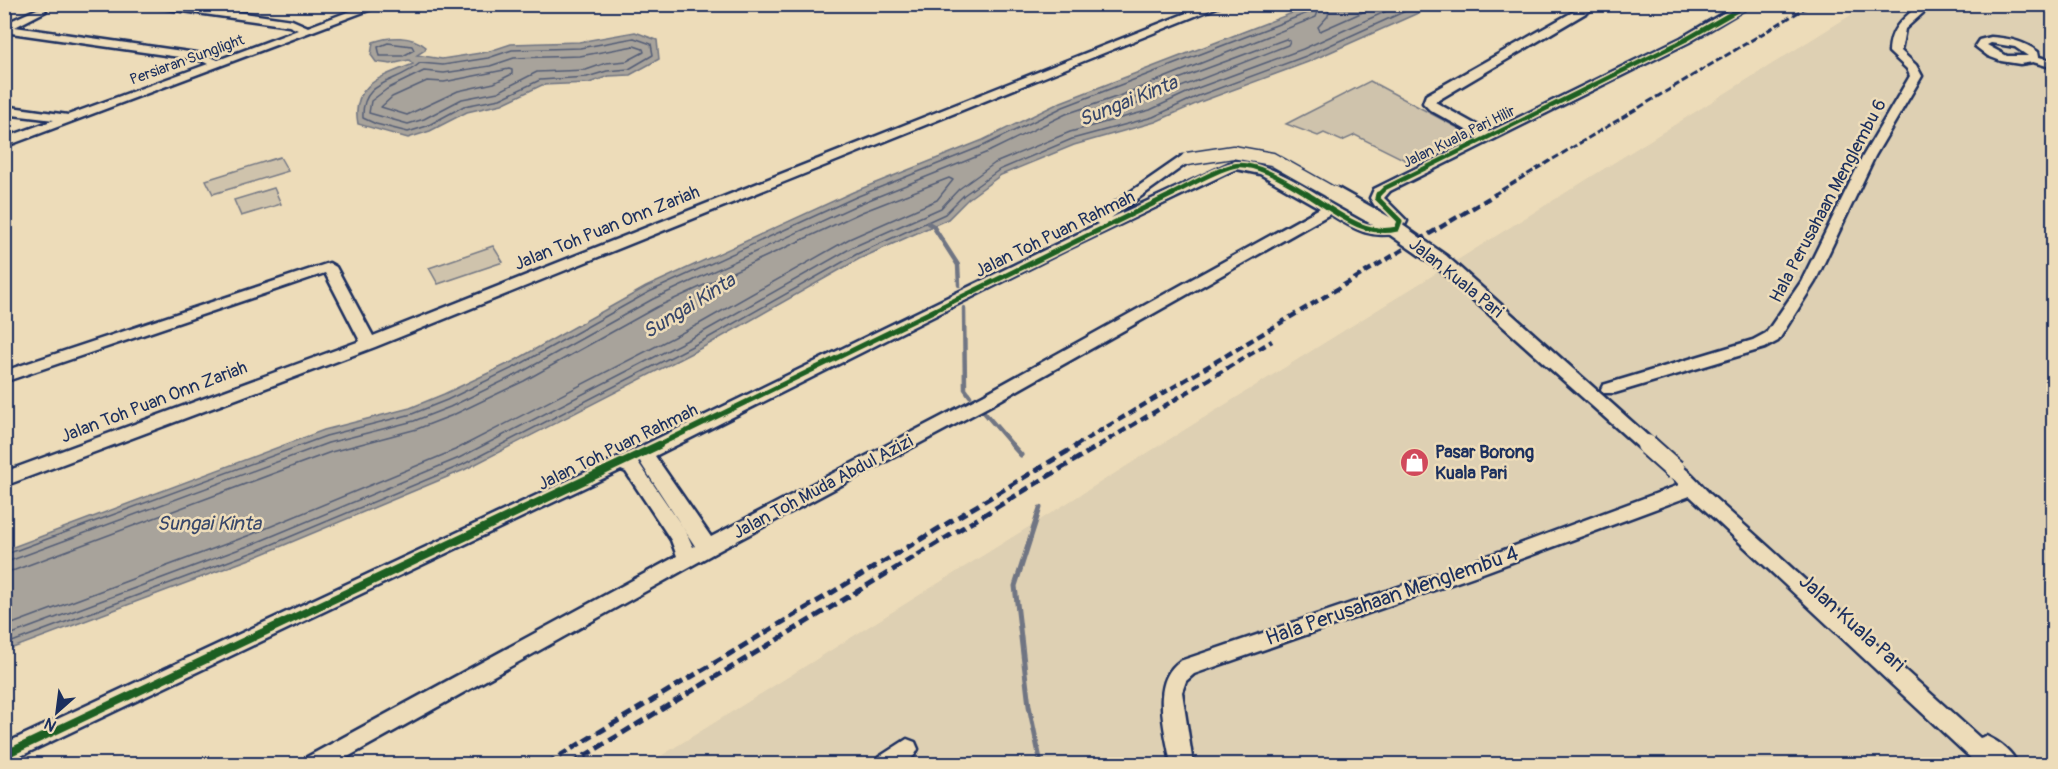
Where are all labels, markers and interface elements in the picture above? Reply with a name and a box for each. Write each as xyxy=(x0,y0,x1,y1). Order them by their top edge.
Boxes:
street label: Persiaran Sunglight xyxy=(127,30,248,90)
water label: Sungai Kinta xyxy=(1075,69,1183,132)
street label: Hala Perusahaan Menglembu 6 xyxy=(1764,95,1892,307)
street label: Jalan Kuala Pari Hilir xyxy=(1400,101,1519,173)
street label: Jalan Toh Puan Onn Zariah xyxy=(511,180,703,276)
street label: Jalan Toh Puan Rahmah xyxy=(971,185,1139,283)
street label: Jalan Kuala Pari xyxy=(1404,233,1508,323)
water label: Sungai Kinta xyxy=(638,267,741,344)
street label: Jalan Toh Puan Onn Zariah xyxy=(57,356,251,448)
street label: Jalan Toh Puan Rahmah xyxy=(534,398,702,496)
street label: Jalan Toh Muda Abdul Azizi xyxy=(729,430,917,544)
place label: Pasar Borong Kuala Pari xyxy=(1435,441,1534,485)
shop icon: Pasar Borong Kuala Pari xyxy=(1398,446,1430,478)
water label: Sungai Kinta xyxy=(157,511,263,536)
street label: Hala Perusahaan Menglembu 4 xyxy=(1262,540,1522,652)
street label: Jalan Kuala Pari xyxy=(1793,568,1911,678)
north arrow xyxy=(27,682,87,742)
text: N xyxy=(41,713,60,736)

